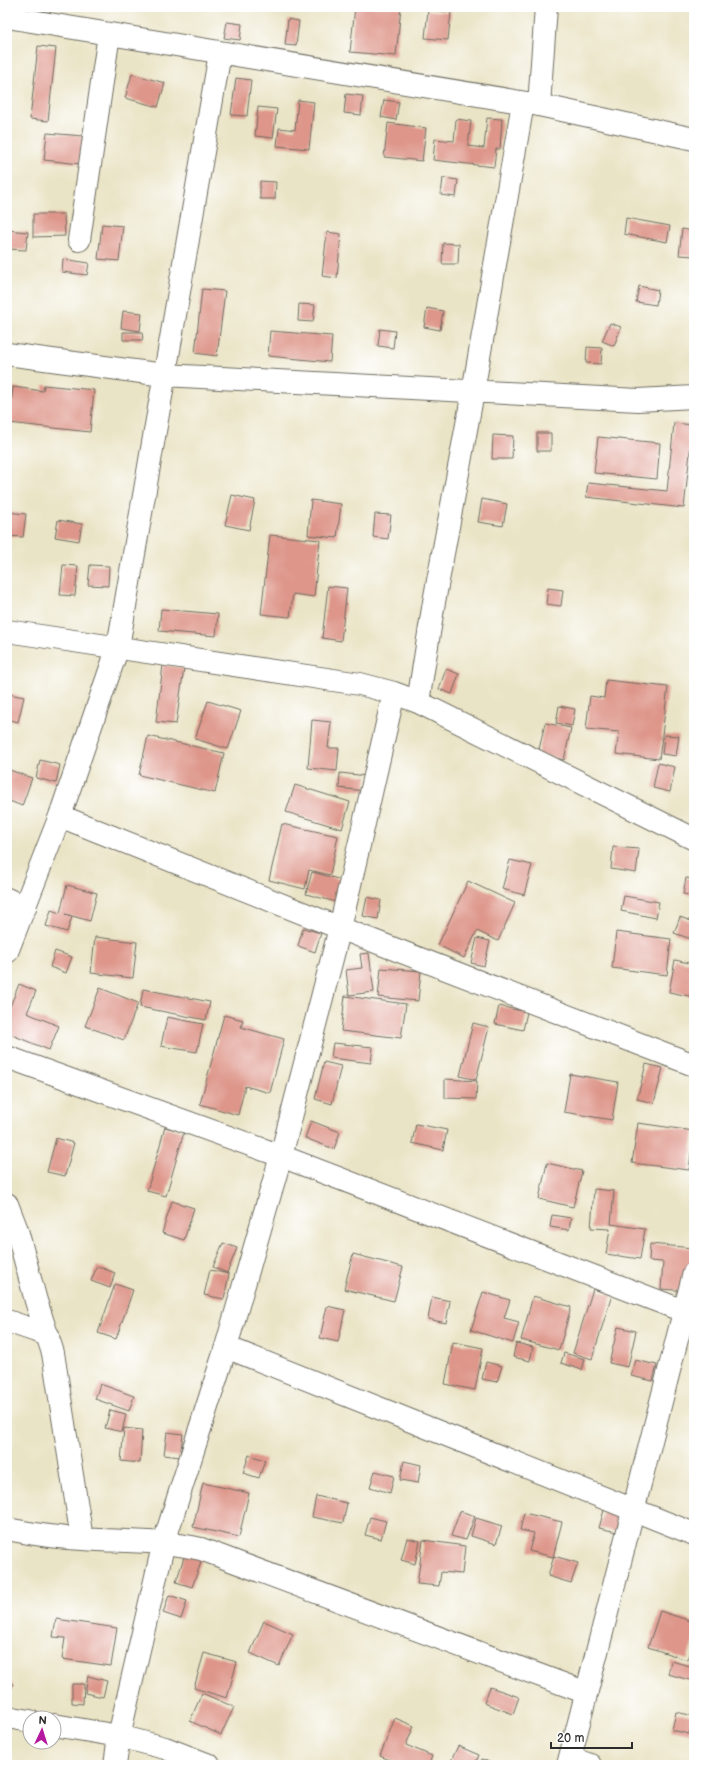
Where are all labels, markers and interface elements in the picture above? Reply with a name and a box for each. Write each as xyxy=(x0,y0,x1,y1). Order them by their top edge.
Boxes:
north arrow xyxy=(22,1710,62,1750)
text: N xyxy=(38,1714,47,1727)
scale bar xyxy=(551,1724,632,1750)
text: 20 m xyxy=(557,1731,584,1746)

